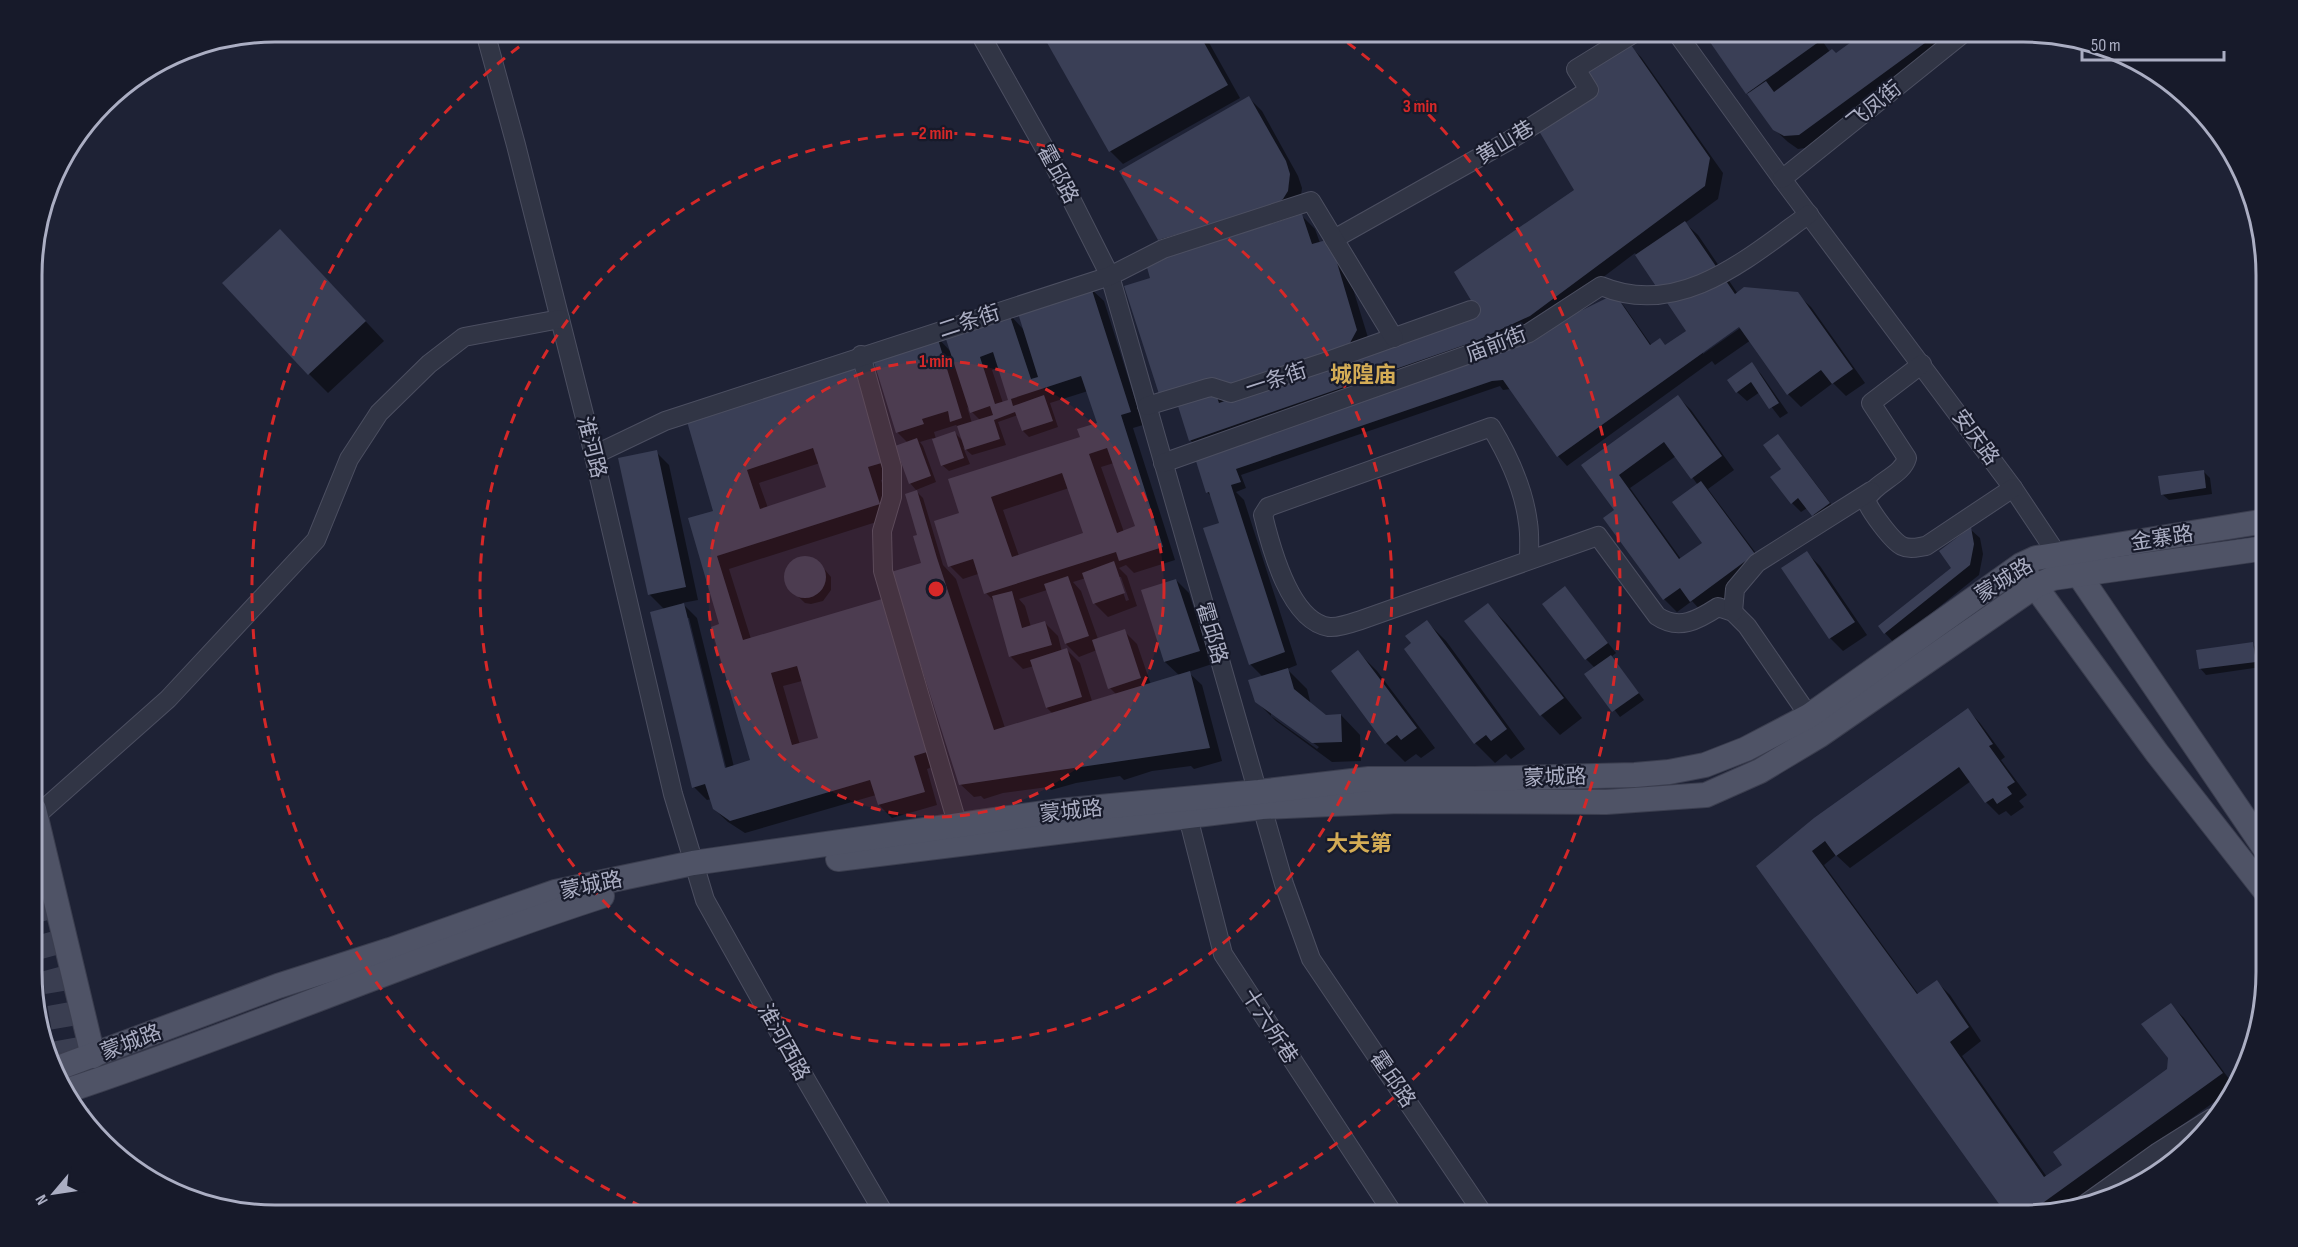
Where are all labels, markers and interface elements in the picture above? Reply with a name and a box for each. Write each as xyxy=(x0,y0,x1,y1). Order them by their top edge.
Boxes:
scale bar xyxy=(2082,24,2224,62)
text: 50 m xyxy=(2091,35,2121,56)
street label: 飞凤街 xyxy=(1842,76,1907,135)
text: 3 min xyxy=(1403,96,1437,117)
street label: 黄山巷 xyxy=(1472,115,1539,169)
text: 2 min xyxy=(919,123,953,144)
street label: 霍邱路 xyxy=(1032,141,1083,208)
street label: 二条街 xyxy=(935,300,1003,343)
street label: 庙前街 xyxy=(1462,322,1530,367)
text: 1 min xyxy=(919,351,953,372)
street label: 一条街 xyxy=(1242,358,1310,401)
district label: 城隍庙 xyxy=(1330,362,1396,389)
street label: 安庆路 xyxy=(1947,404,2004,470)
street label: 淮河路 xyxy=(572,414,611,481)
street label: 金寨路 xyxy=(2129,521,2195,556)
street label: 蒙城路 xyxy=(1971,553,2038,608)
centre of rings xyxy=(926,579,946,599)
street label: 霍邱路 xyxy=(1191,599,1232,667)
street label: 蒙城路 xyxy=(1523,764,1587,791)
street label: 蒙城路 xyxy=(1038,796,1104,827)
district label: 大夫第 xyxy=(1326,831,1392,858)
street label: 蒙城路 xyxy=(558,867,625,904)
street label: 十六所巷 xyxy=(1236,984,1303,1068)
street label: 淮河西路 xyxy=(752,999,815,1085)
street label: 蒙城路 xyxy=(97,1020,165,1065)
street label: 霍邱路 xyxy=(1365,1046,1421,1112)
north arrow xyxy=(24,1163,84,1223)
text: N xyxy=(32,1191,53,1208)

